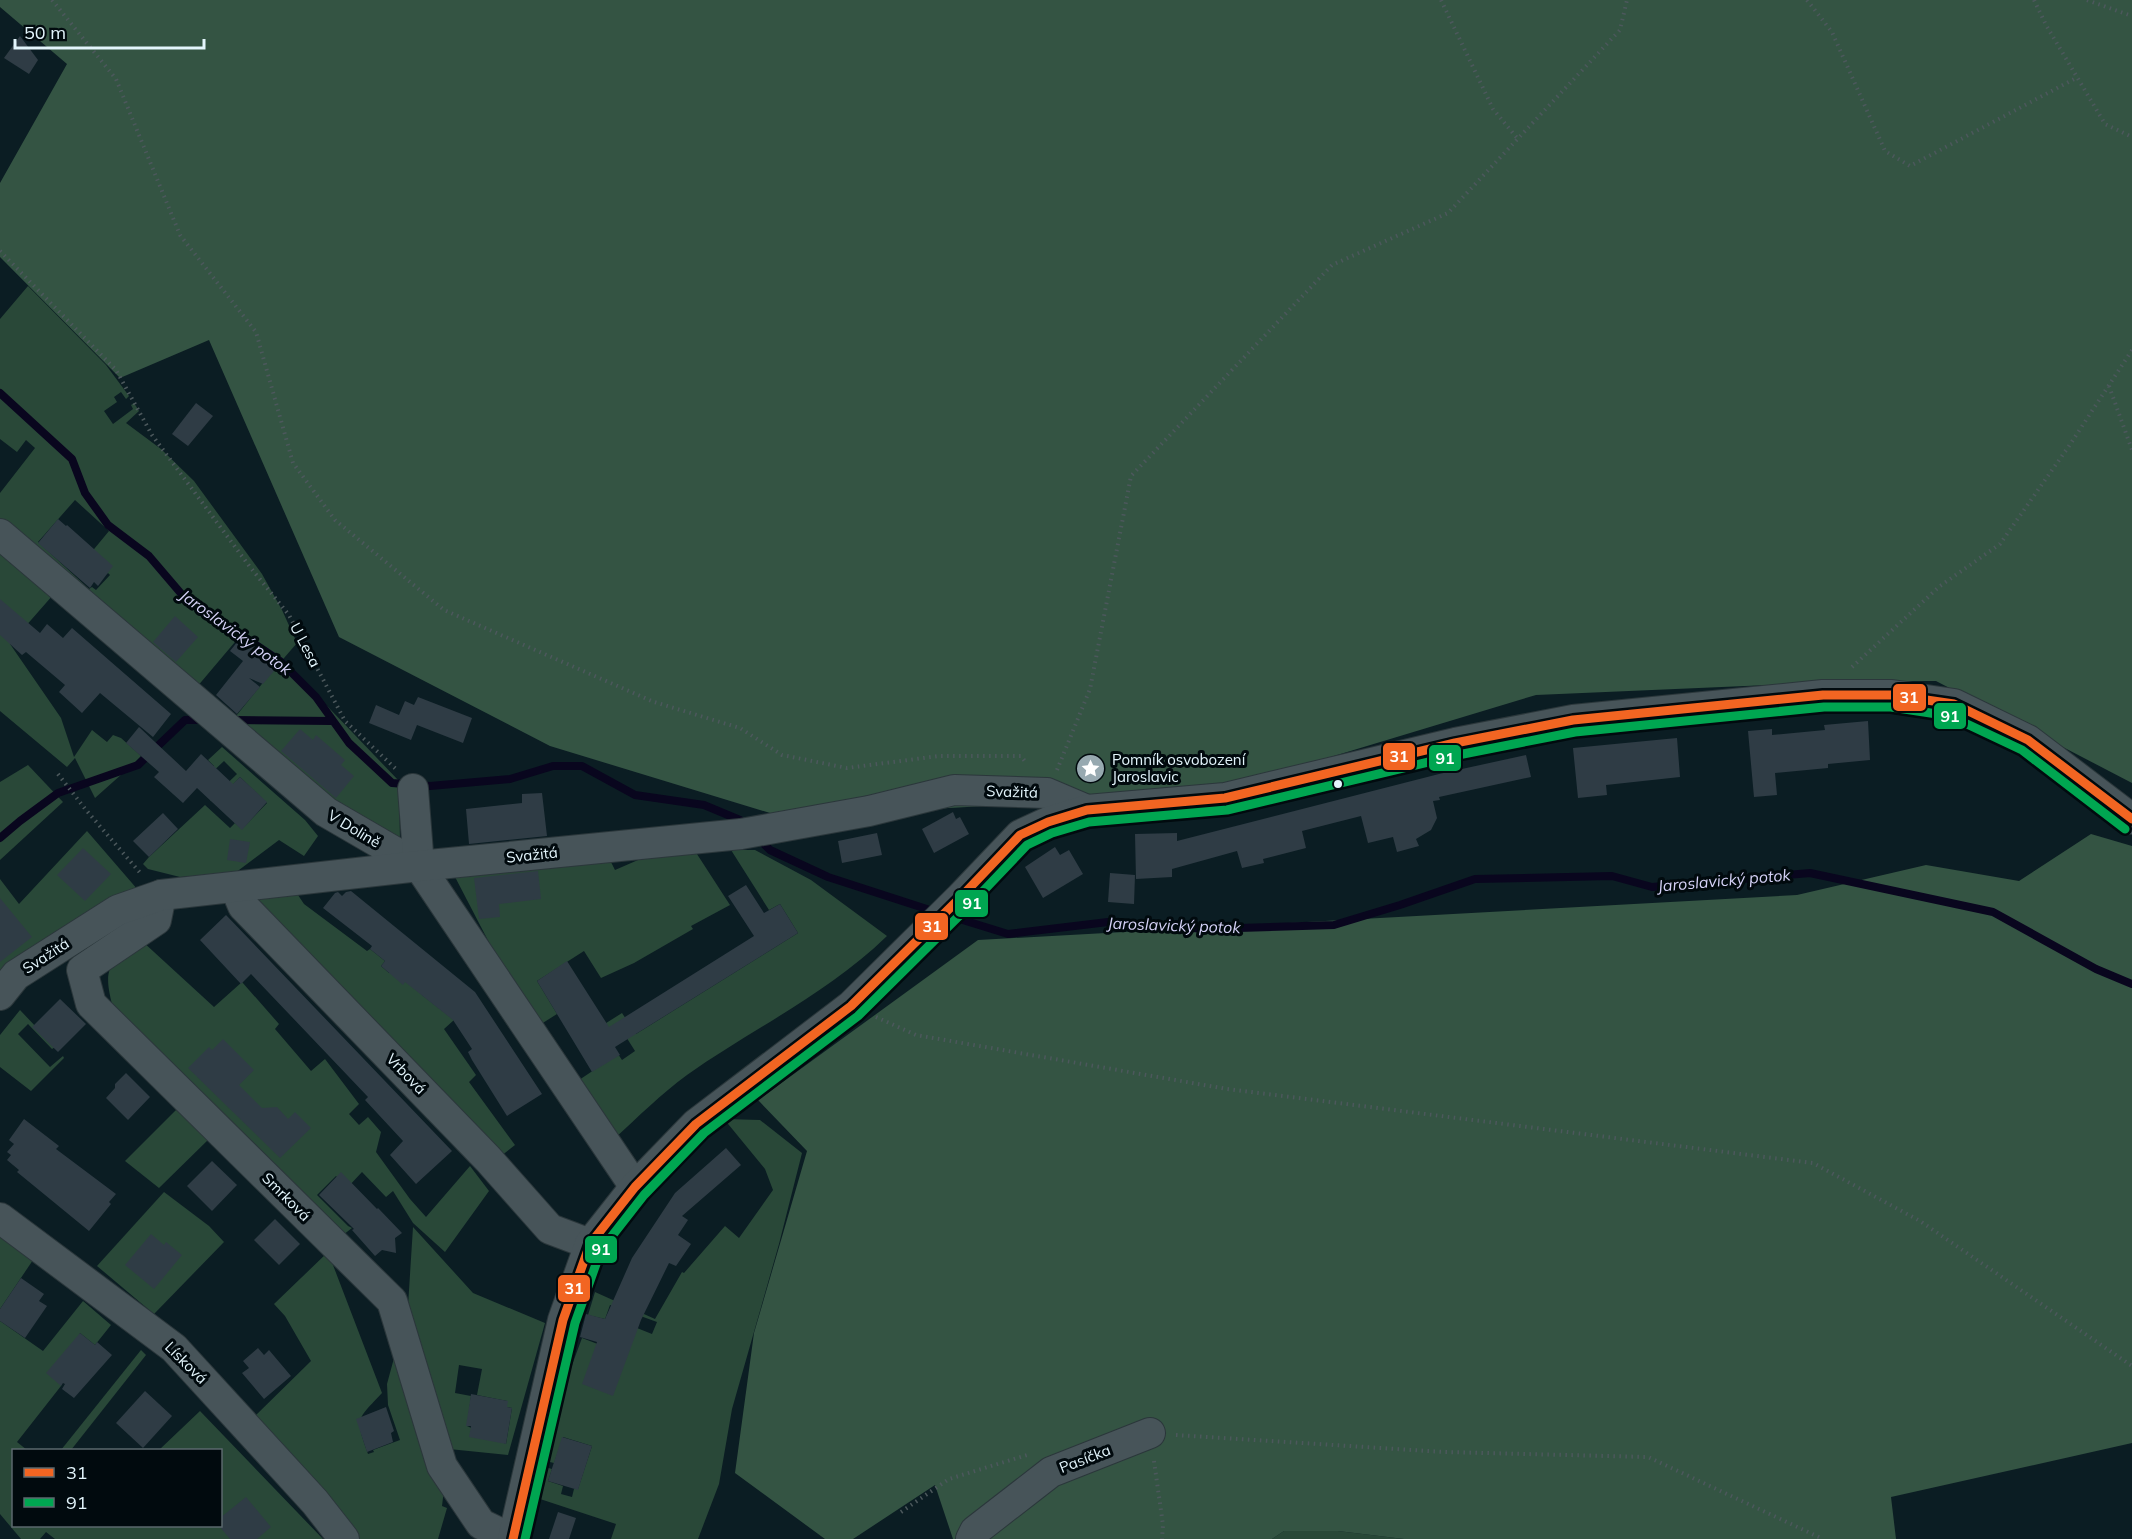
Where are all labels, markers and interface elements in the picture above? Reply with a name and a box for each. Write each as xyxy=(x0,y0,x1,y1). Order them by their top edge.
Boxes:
scale bar xyxy=(15,12,204,50)
text: 50 m xyxy=(24,21,66,44)
water label: Jaroslavický potok xyxy=(175,584,296,680)
street label: U Lesa xyxy=(286,619,325,670)
line badge: 31 xyxy=(1892,683,1927,712)
text: 31 xyxy=(1899,687,1919,707)
line badge: 91 xyxy=(1933,702,1967,730)
text: 91 xyxy=(1940,706,1960,726)
line badge: 31 xyxy=(1382,742,1416,771)
line badge: 91 xyxy=(1428,744,1462,772)
text: 31 xyxy=(1389,746,1409,766)
text: 91 xyxy=(1435,748,1455,768)
place label: Pomník osvobození Jaroslavic xyxy=(1112,750,1247,786)
place icon: Pomník osvobození Jaroslavic xyxy=(1075,753,1107,785)
unlabelled marker xyxy=(1332,778,1344,790)
street label: Svažitá xyxy=(986,781,1038,802)
street label: V Dolině xyxy=(324,805,384,852)
street label: Svažitá xyxy=(505,842,559,867)
water label: Jaroslavický potok xyxy=(1655,864,1792,896)
line badge: 91 xyxy=(954,889,989,918)
text: 91 xyxy=(962,893,982,913)
line badge: 31 xyxy=(914,912,949,941)
water label: Jaroslavický potok xyxy=(1105,913,1242,937)
text: 31 xyxy=(922,916,942,936)
street label: Svažitá xyxy=(19,934,73,978)
street label: Vrbová xyxy=(382,1049,430,1098)
street label: Smrková xyxy=(258,1168,315,1225)
line badge: 91 xyxy=(584,1235,618,1264)
text: 91 xyxy=(591,1239,611,1259)
line badge: 31 xyxy=(557,1274,591,1303)
text: 31 xyxy=(564,1278,584,1298)
street label: Lísková xyxy=(161,1337,212,1388)
street label: Pasíčka xyxy=(1056,1440,1113,1477)
legend xyxy=(12,1449,222,1527)
text: 31 xyxy=(66,1461,88,1484)
text: 91 xyxy=(66,1491,88,1514)

